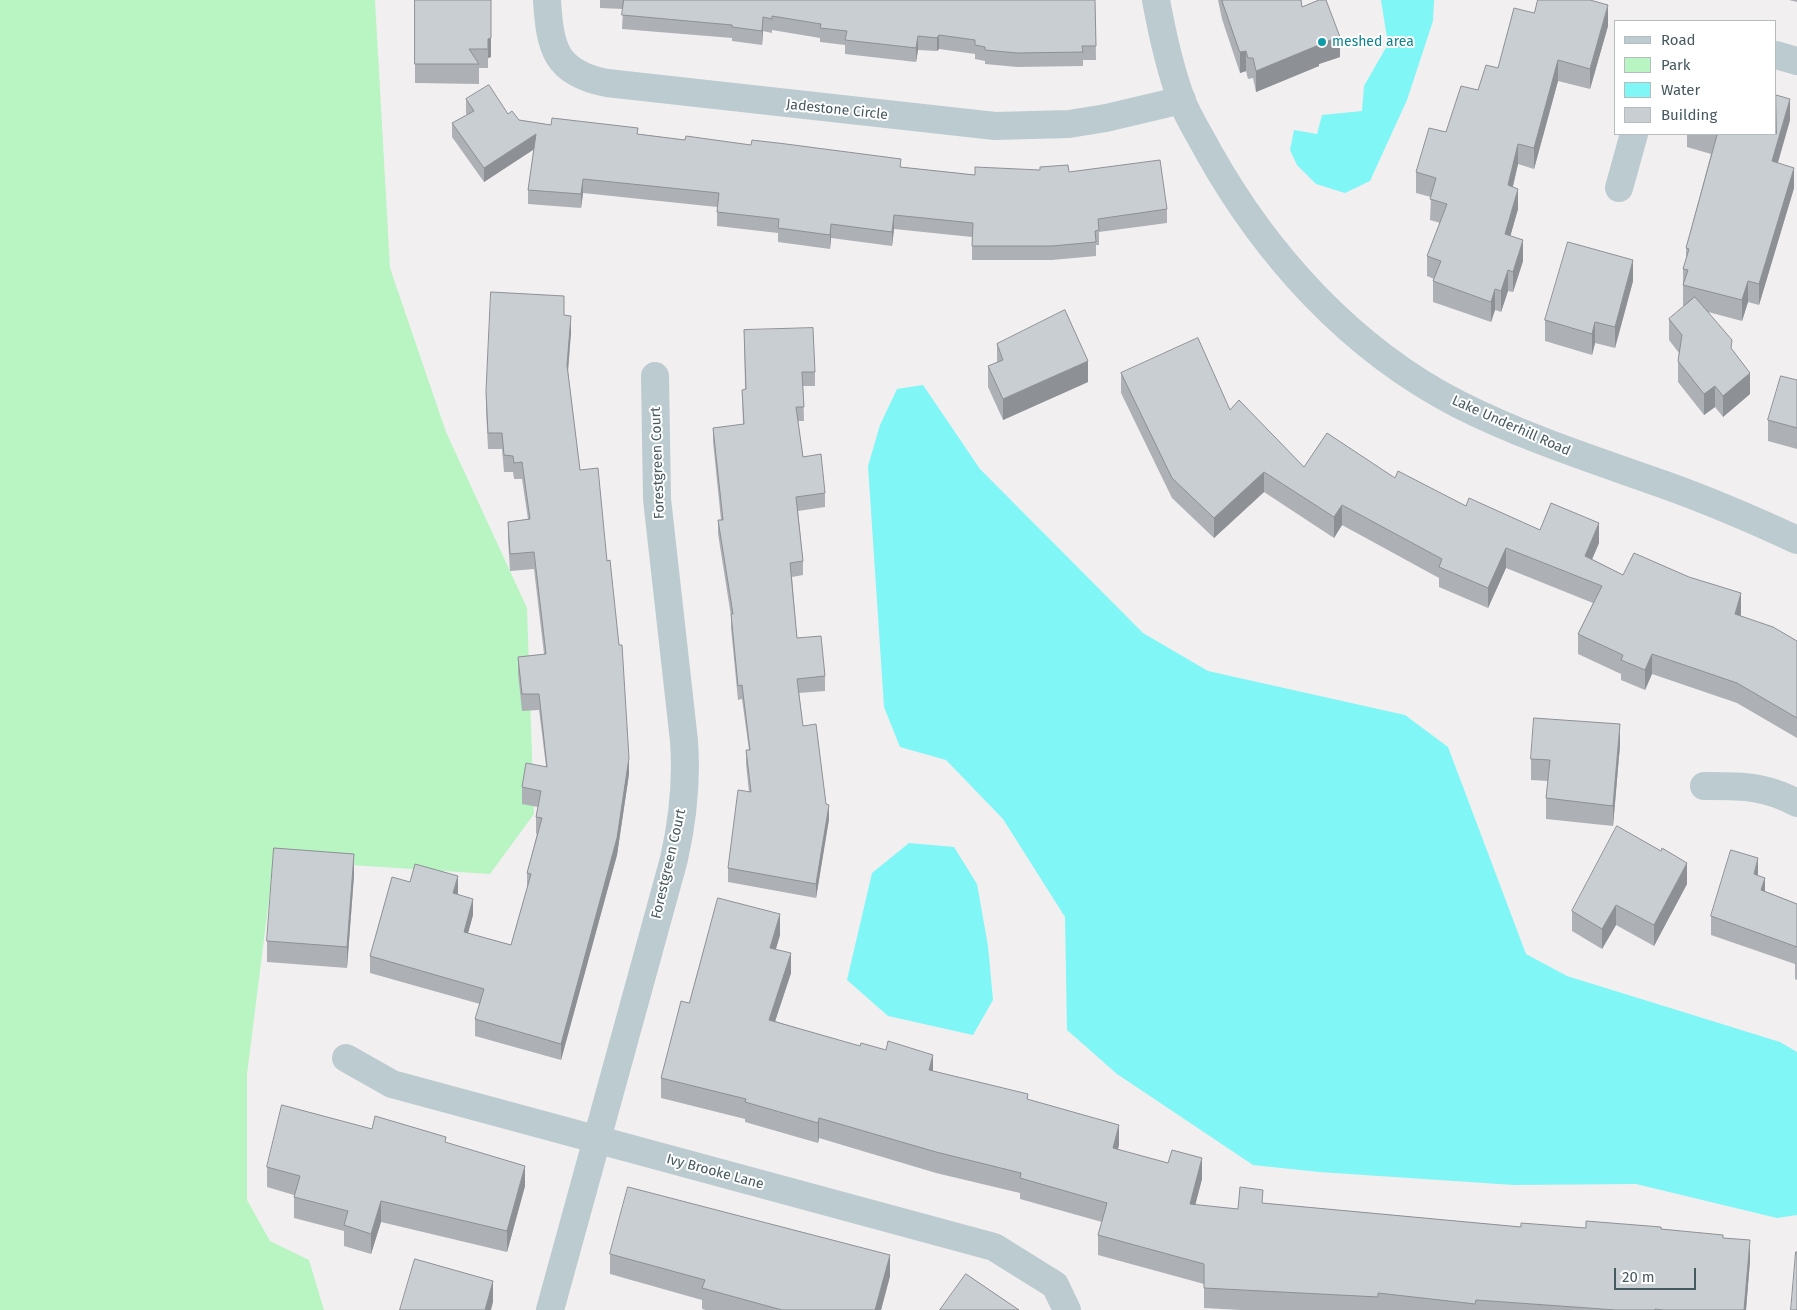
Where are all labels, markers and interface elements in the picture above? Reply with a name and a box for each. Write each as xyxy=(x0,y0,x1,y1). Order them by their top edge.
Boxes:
legend xyxy=(1614,20,1777,135)
text: Road xyxy=(1661,31,1696,49)
place label: meshed area xyxy=(1332,34,1414,50)
marker: meshed area xyxy=(1316,36,1328,48)
text: Park xyxy=(1661,56,1691,74)
text: Water xyxy=(1661,81,1700,99)
street label: Jadestone Circle xyxy=(785,96,889,124)
text: Building xyxy=(1661,106,1717,124)
street label: Lake Underhill Road xyxy=(1449,392,1573,460)
street label: Forestgreen Court xyxy=(648,407,668,519)
street label: Forestgreen Court xyxy=(648,807,690,921)
street label: Ivy Brooke Lane xyxy=(664,1151,766,1193)
scale bar xyxy=(1617,1258,1700,1290)
text: 20 m xyxy=(1622,1268,1655,1286)

